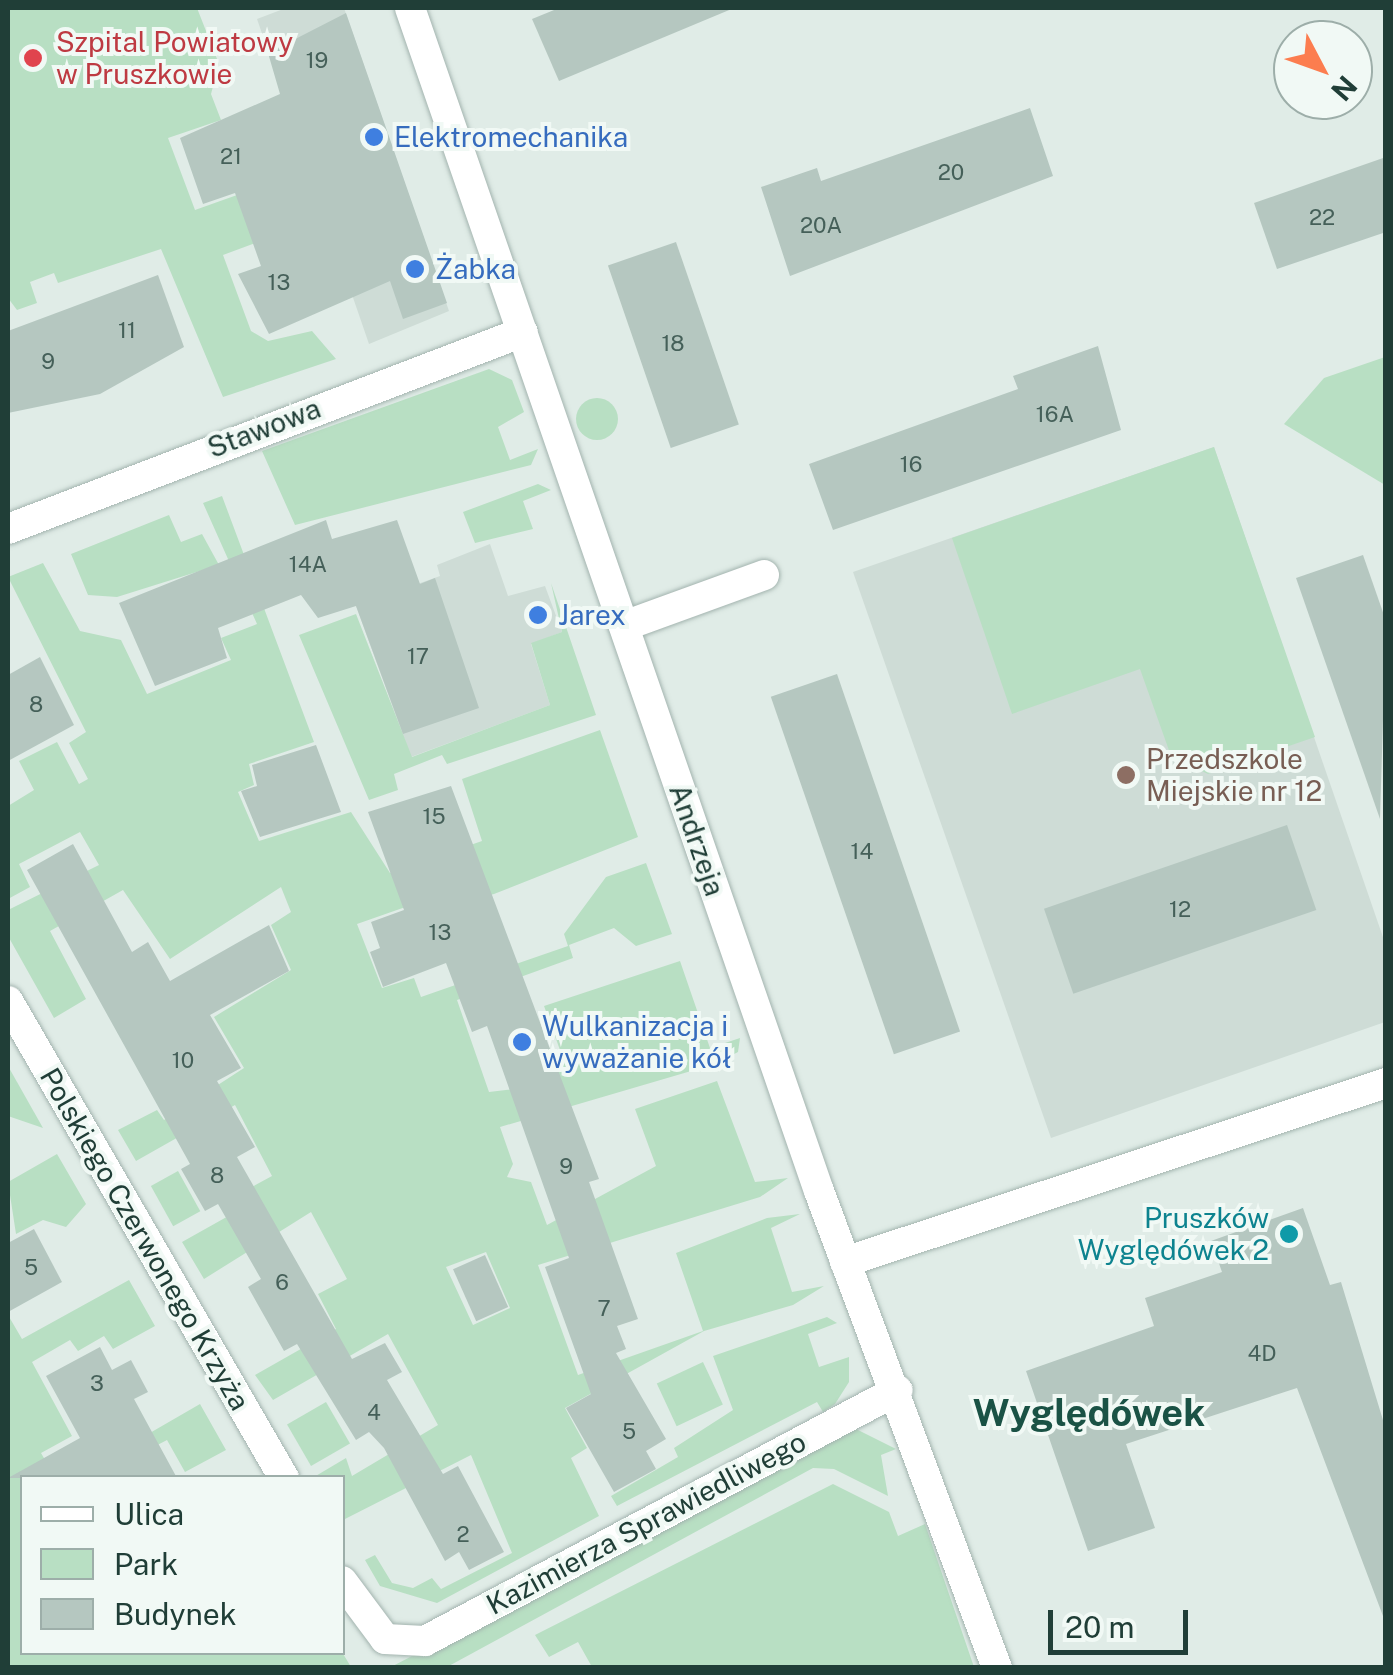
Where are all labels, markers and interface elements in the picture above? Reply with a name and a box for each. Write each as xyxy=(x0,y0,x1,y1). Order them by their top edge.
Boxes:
north arrow xyxy=(1273,20,1373,120)
place label: Szpital Powiatowy w Pruszkowie xyxy=(56,25,293,91)
marker: Szpital Powiatowy w Pruszkowie xyxy=(20,45,46,71)
house number: 19 xyxy=(306,48,328,74)
text: N xyxy=(1325,70,1364,108)
place label: Elektromechanika xyxy=(394,120,628,154)
marker: Elektromechanika xyxy=(363,126,385,148)
house number: 21 xyxy=(220,144,242,170)
house number: 20 xyxy=(938,160,964,186)
house number: 22 xyxy=(1309,205,1335,231)
house number: 20A xyxy=(800,213,842,239)
place label: Żabka xyxy=(435,252,516,286)
marker: Żabka xyxy=(404,258,426,280)
house number: 13 xyxy=(268,270,290,296)
house number: 11 xyxy=(118,318,136,344)
house number: 18 xyxy=(661,331,685,357)
house number: 9 xyxy=(41,349,55,375)
street label: Stawowa xyxy=(203,391,325,465)
house number: 16A xyxy=(1036,402,1074,428)
house number: 16 xyxy=(900,452,922,478)
house number: 14A xyxy=(289,552,327,578)
place label: Jarex xyxy=(558,598,626,632)
marker: Jarex xyxy=(527,604,549,626)
house number: 17 xyxy=(407,644,429,670)
house number: 8 xyxy=(29,692,43,718)
place label: Przedszkole Miejskie nr 12 xyxy=(1146,742,1322,808)
marker: Przedszkole Miejskie nr 12 xyxy=(1115,764,1137,786)
street label: Andrzeja xyxy=(662,780,732,900)
house number: 15 xyxy=(422,804,446,830)
house number: 14 xyxy=(851,839,873,865)
house number: 12 xyxy=(1169,897,1191,923)
house number: 13 xyxy=(429,920,451,946)
place label: Wulkanizacja i wyważanie kół xyxy=(542,1009,732,1075)
marker: Wulkanizacja i wyważanie kół xyxy=(511,1031,533,1053)
house number: 10 xyxy=(172,1048,194,1074)
street label: Polskiego Czerwonego Krzyża xyxy=(33,1062,257,1416)
house number: 9 xyxy=(559,1154,573,1180)
house number: 8 xyxy=(210,1163,224,1189)
place label: Pruszków Wyględówek 2 xyxy=(1078,1201,1269,1267)
marker: Pruszków Wyględówek 2 xyxy=(1278,1223,1300,1245)
house number: 5 xyxy=(24,1255,38,1281)
house number: 6 xyxy=(275,1270,289,1296)
house number: 7 xyxy=(597,1296,611,1322)
house number: 4D xyxy=(1247,1341,1277,1367)
house number: 3 xyxy=(90,1371,104,1397)
district label: Wyględówek xyxy=(973,1390,1205,1436)
house number: 4 xyxy=(367,1400,381,1426)
house number: 5 xyxy=(622,1419,636,1445)
street label: Kazimierza Sprawiedliwego xyxy=(481,1424,811,1622)
legend xyxy=(20,1475,345,1655)
text: Ulica xyxy=(114,1496,184,1532)
house number: 2 xyxy=(456,1522,470,1548)
text: Park xyxy=(114,1546,178,1582)
scale bar xyxy=(1053,1590,1193,1652)
text: Budynek xyxy=(114,1596,237,1632)
text: 20 m xyxy=(1065,1609,1134,1645)

